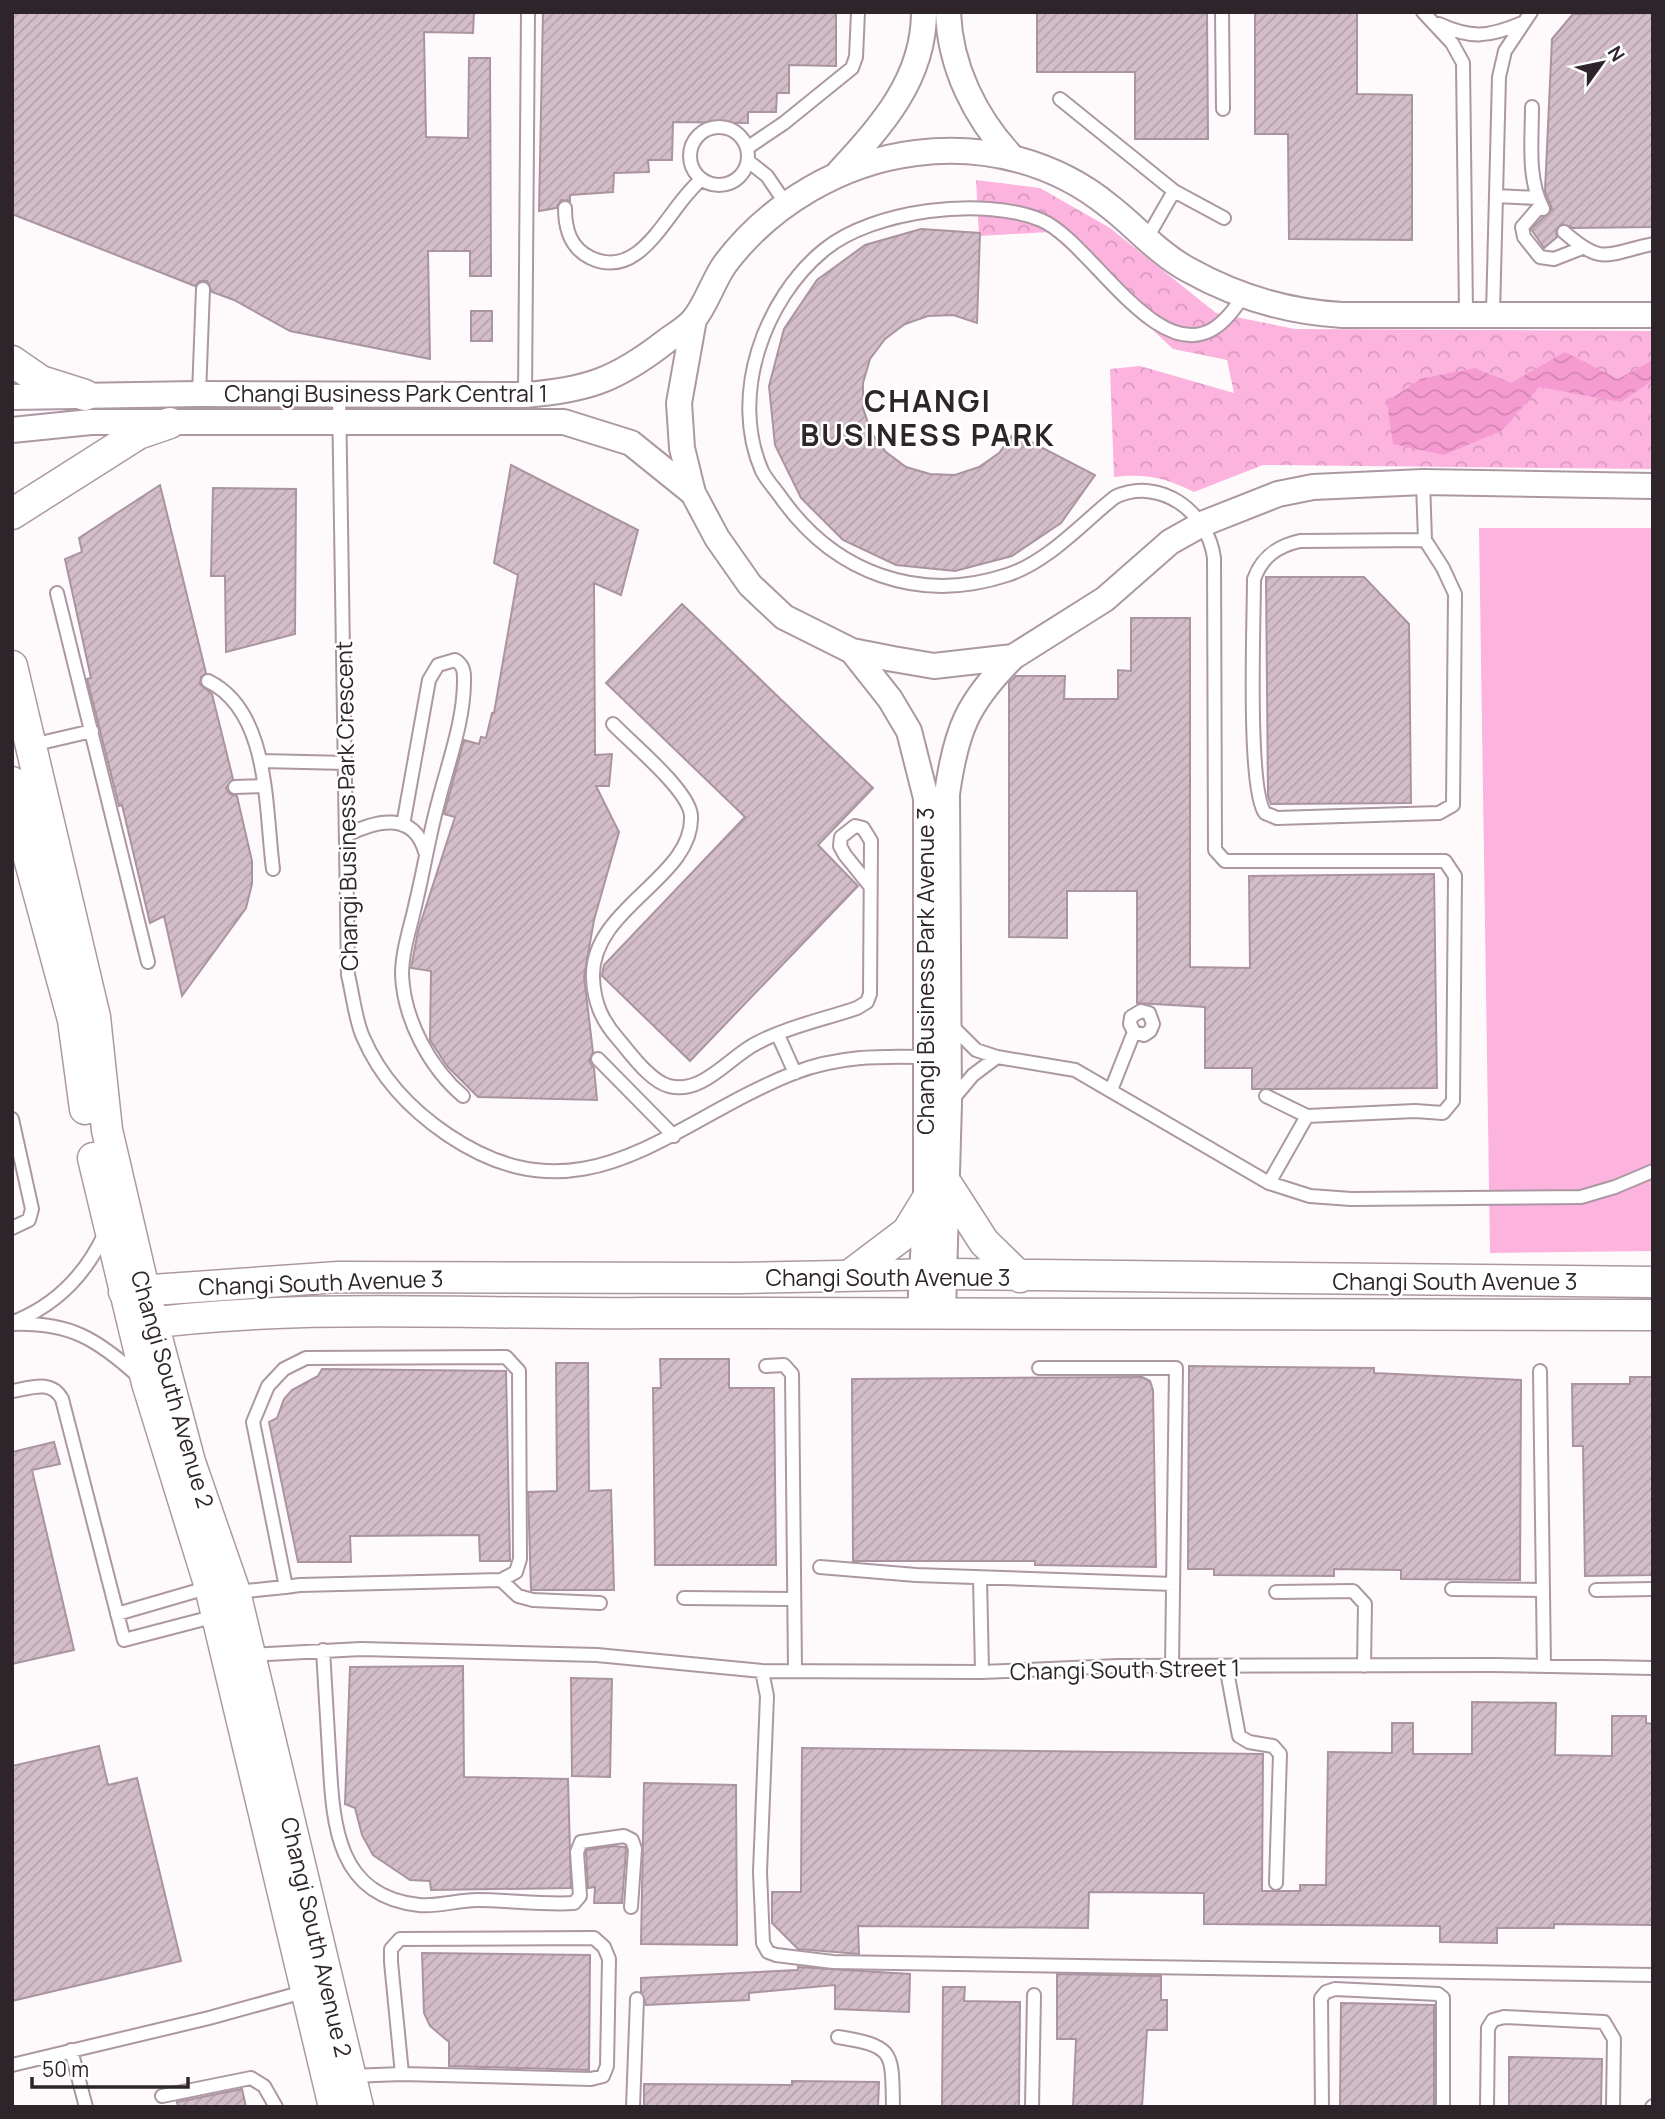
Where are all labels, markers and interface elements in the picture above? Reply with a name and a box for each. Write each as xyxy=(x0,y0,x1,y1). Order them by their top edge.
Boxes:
north arrow xyxy=(1567,28,1637,98)
text: N xyxy=(1602,41,1631,67)
street label: Changi Business Park Central 1 xyxy=(224,377,548,409)
district label: CHANGI BUSINESS PARK xyxy=(800,380,1056,455)
street label: Changi Business Park Crescent xyxy=(327,641,365,971)
street label: Changi Business Park Avenue 3 xyxy=(909,807,941,1135)
street label: Changi South Avenue 3 xyxy=(765,1261,1011,1293)
street label: Changi South Avenue 3 xyxy=(198,1262,444,1302)
street label: Changi South Avenue 3 xyxy=(1332,1265,1578,1297)
street label: Changi South Avenue 2 xyxy=(124,1267,222,1511)
street label: Changi South Street 1 xyxy=(1010,1651,1240,1687)
street label: Changi South Avenue 2 xyxy=(274,1814,360,2060)
scale bar xyxy=(32,2046,187,2090)
text: 50 m xyxy=(42,2055,89,2083)

